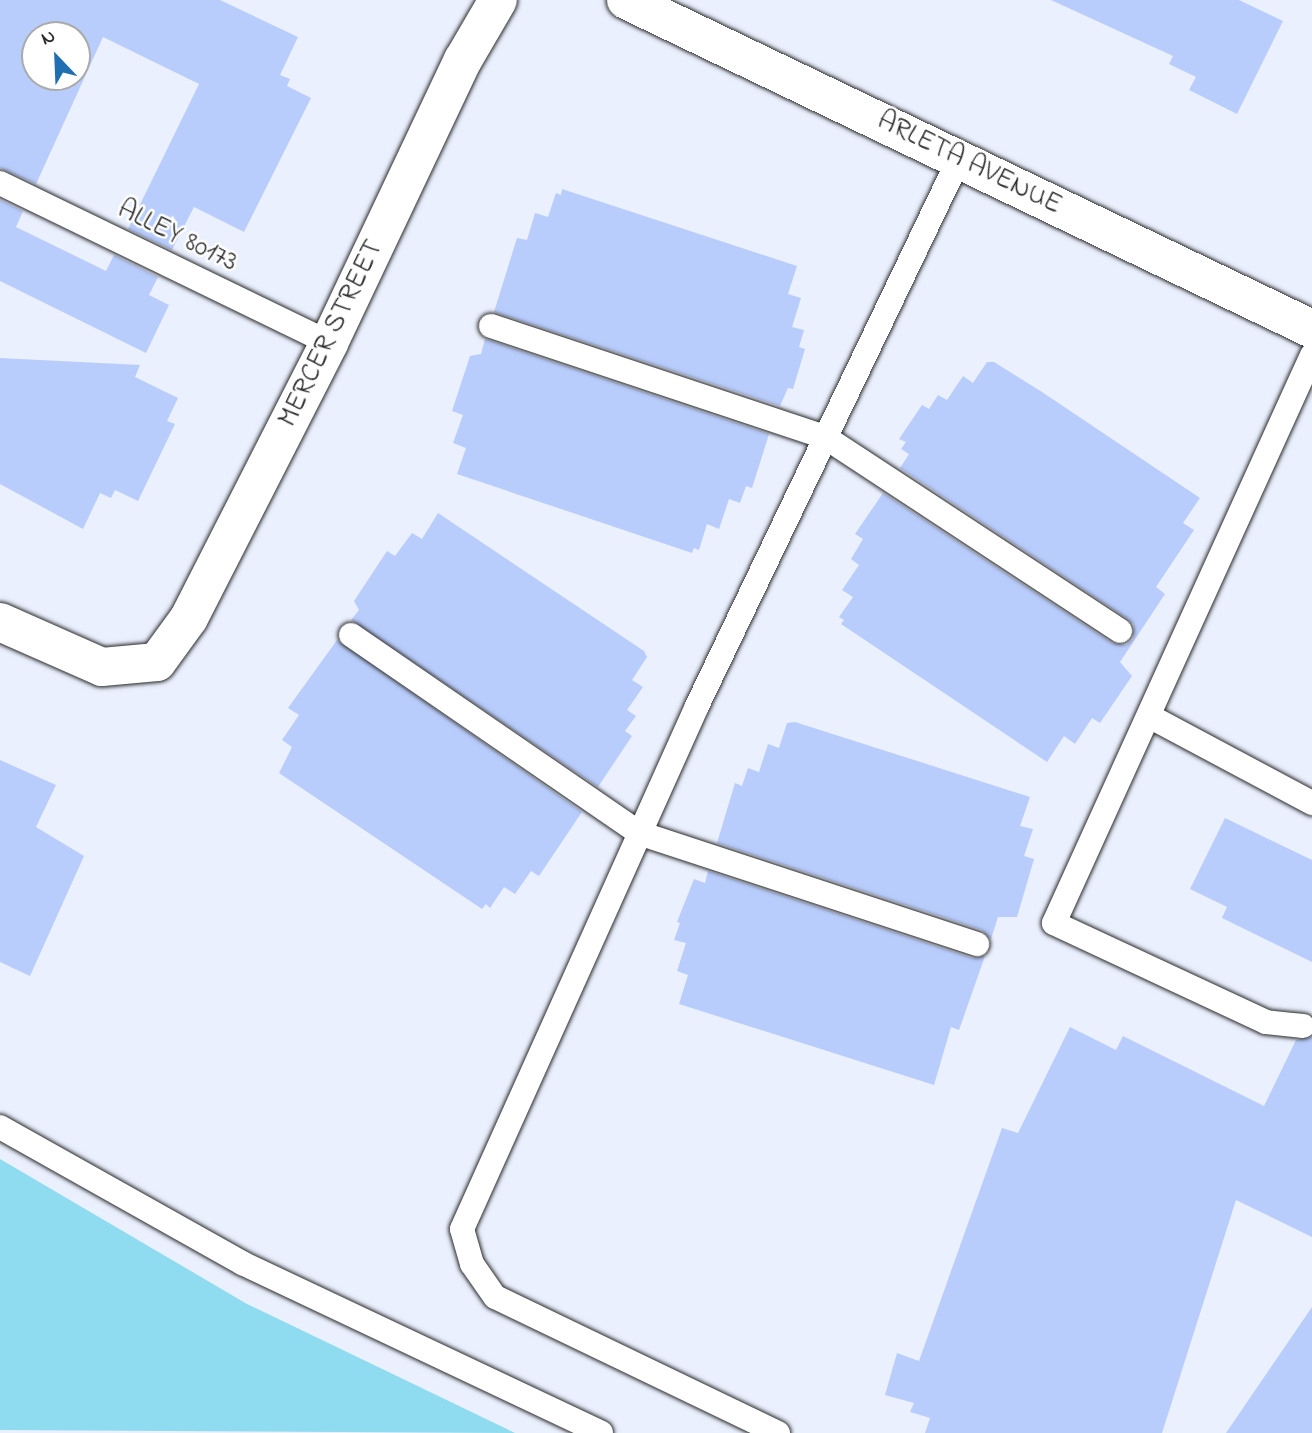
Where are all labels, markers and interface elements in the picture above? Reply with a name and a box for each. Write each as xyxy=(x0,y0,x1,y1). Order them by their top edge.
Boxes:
north arrow xyxy=(21,21,91,91)
text: N xyxy=(37,23,60,53)
street label: ARLETA AVENUE xyxy=(871,105,1067,223)
street label: ALLEY 80173 xyxy=(111,194,243,280)
street label: MERCER STREET xyxy=(272,235,392,433)

